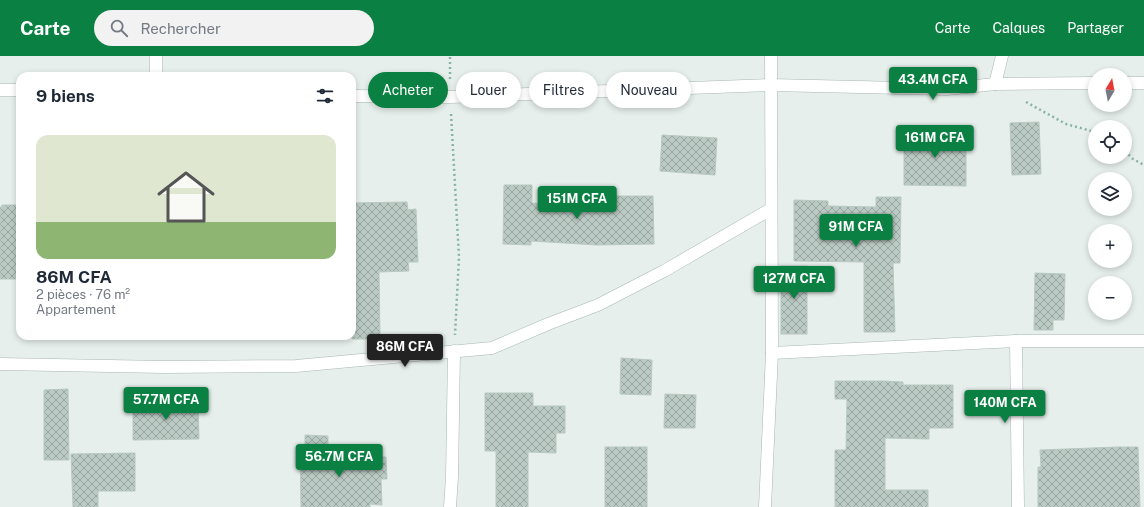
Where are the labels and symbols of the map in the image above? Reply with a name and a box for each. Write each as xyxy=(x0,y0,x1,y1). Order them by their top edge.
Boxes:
pin: 43.4M CFA xyxy=(887,67,979,101)
north arrow xyxy=(1088,68,1132,112)
pin: 161M CFA xyxy=(894,125,976,159)
pin: 151M CFA xyxy=(536,186,618,220)
pin: 91M CFA xyxy=(819,214,893,248)
pin: 127M CFA xyxy=(753,266,835,300)
pin: 86M CFA xyxy=(368,334,442,368)
pin: 57.7M CFA xyxy=(120,387,212,421)
pin: 140M CFA xyxy=(964,390,1046,424)
pin: 56.7M CFA xyxy=(293,444,385,478)

